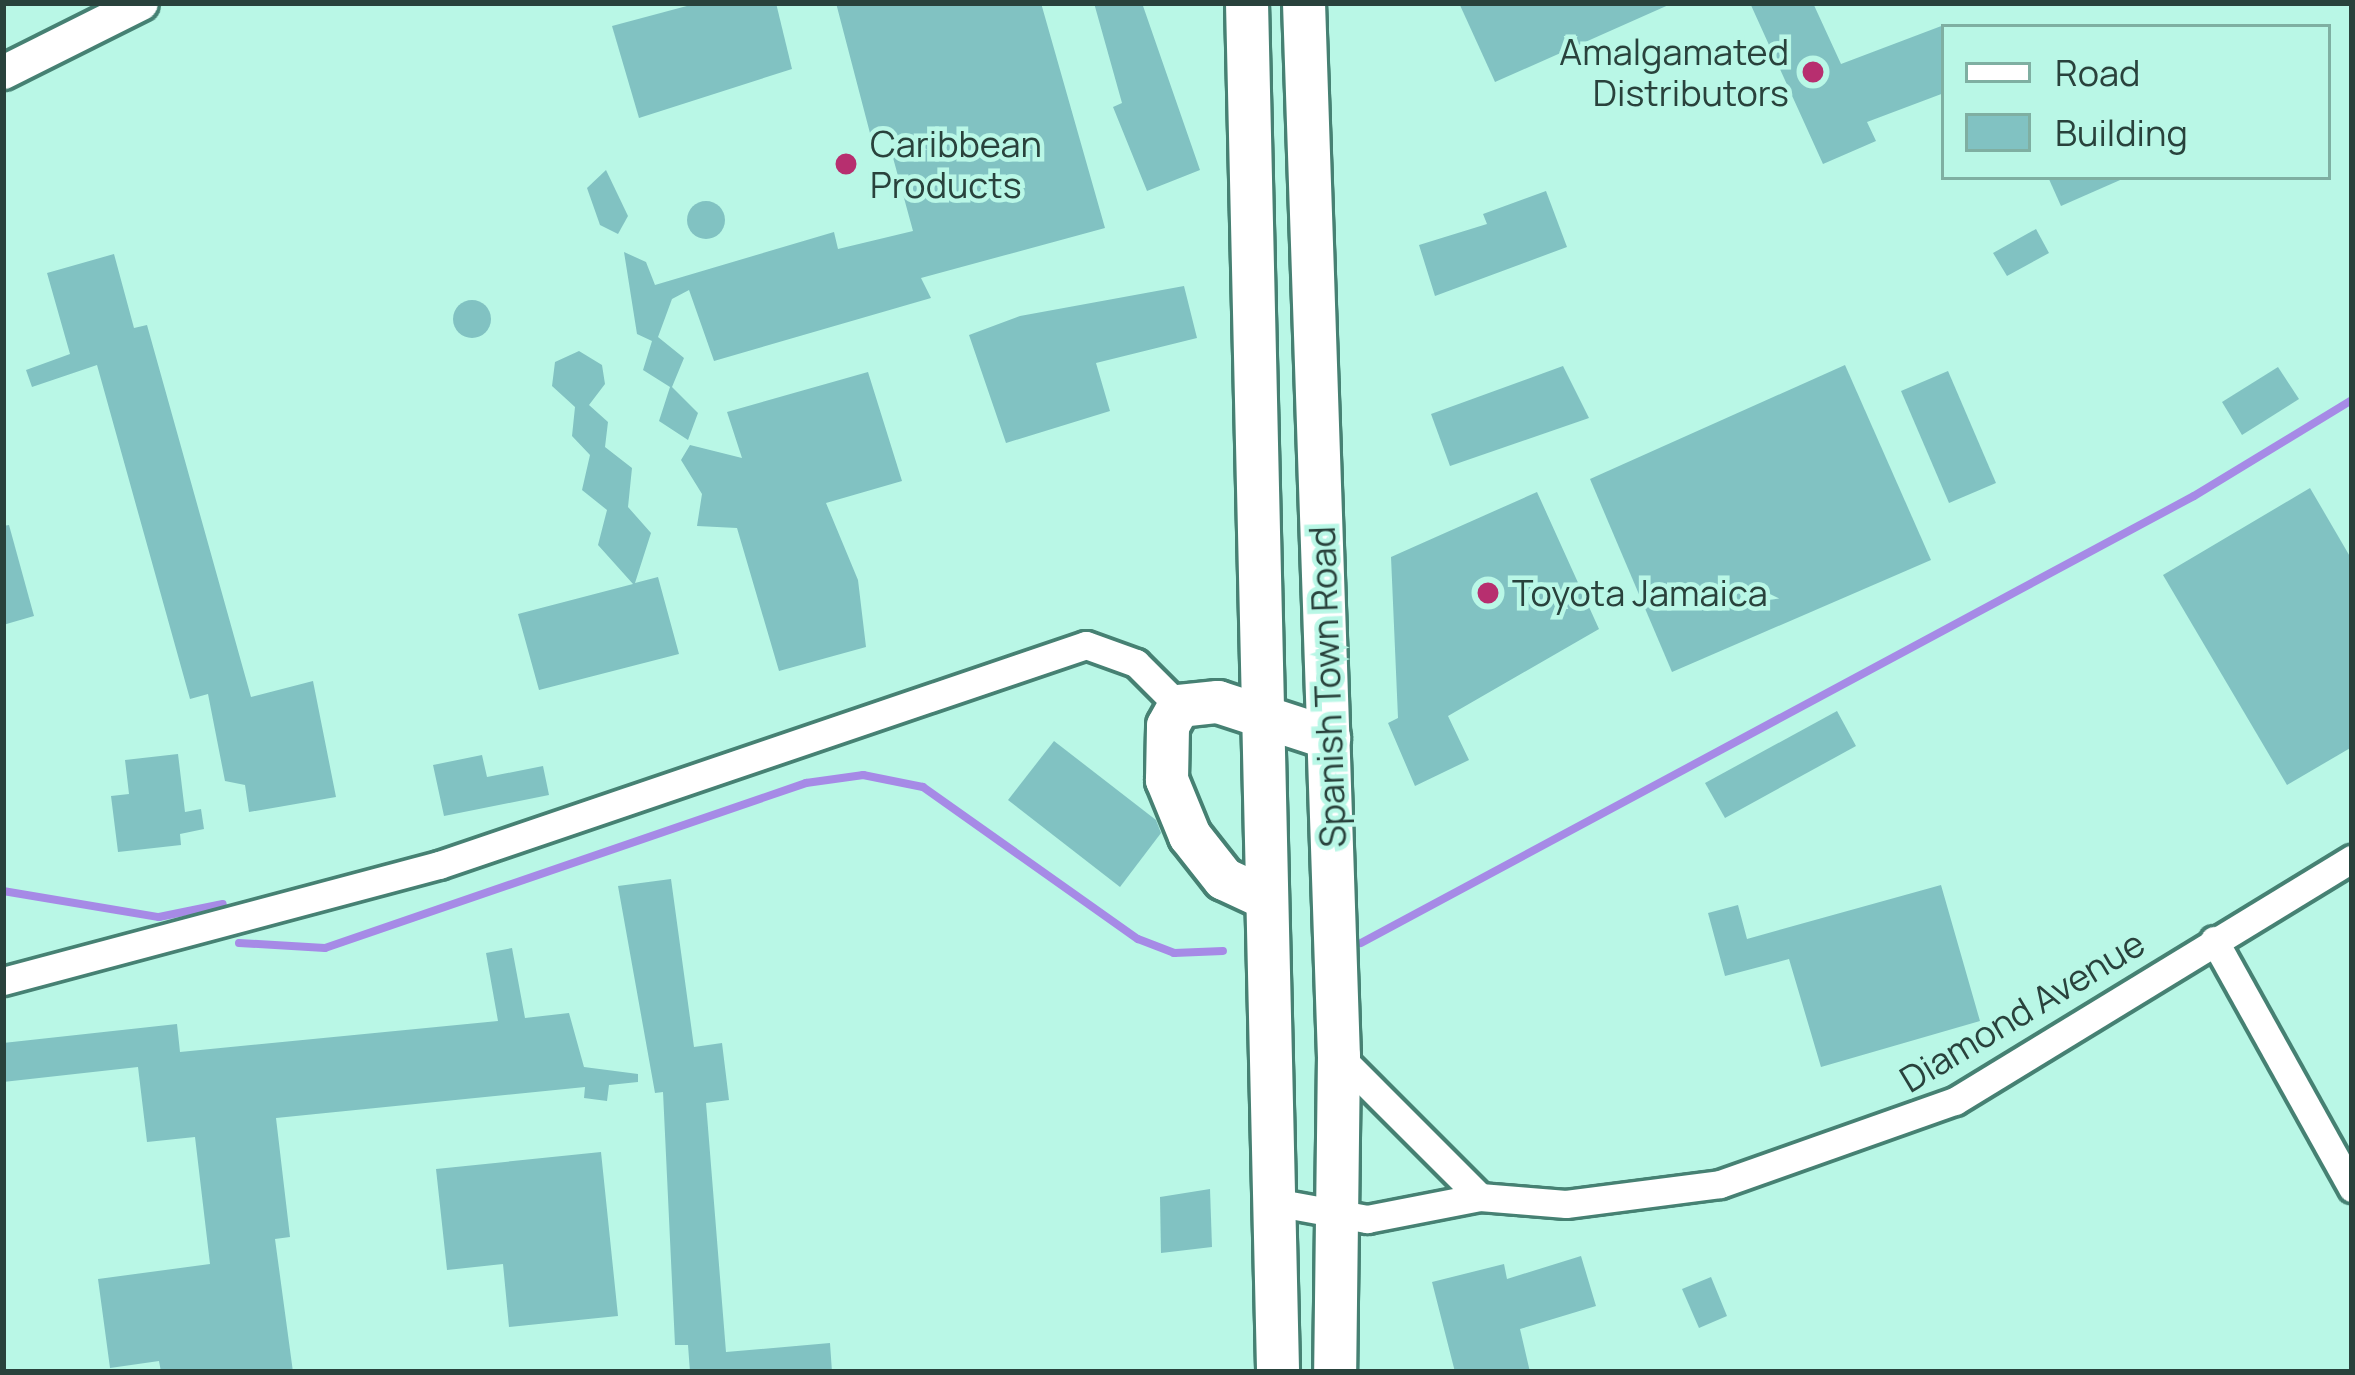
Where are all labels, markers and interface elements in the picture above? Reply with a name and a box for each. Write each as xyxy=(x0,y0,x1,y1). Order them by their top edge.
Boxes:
legend xyxy=(1941,24,2331,180)
place label: Amalgamated Distributors xyxy=(1559,29,1789,114)
text: Road xyxy=(2055,48,2140,97)
marker: Amalgamated Distributors xyxy=(1800,59,1826,85)
text: Building xyxy=(2055,108,2188,157)
place label: Caribbean Products xyxy=(870,121,1042,206)
marker: Caribbean Products xyxy=(833,151,859,177)
street label: Spanish Town Road xyxy=(1300,526,1354,848)
place label: Toyota Jamaica xyxy=(1512,571,1768,615)
marker: Toyota Jamaica xyxy=(1475,580,1501,606)
street label: Diamond Avenue xyxy=(1892,921,2152,1101)

